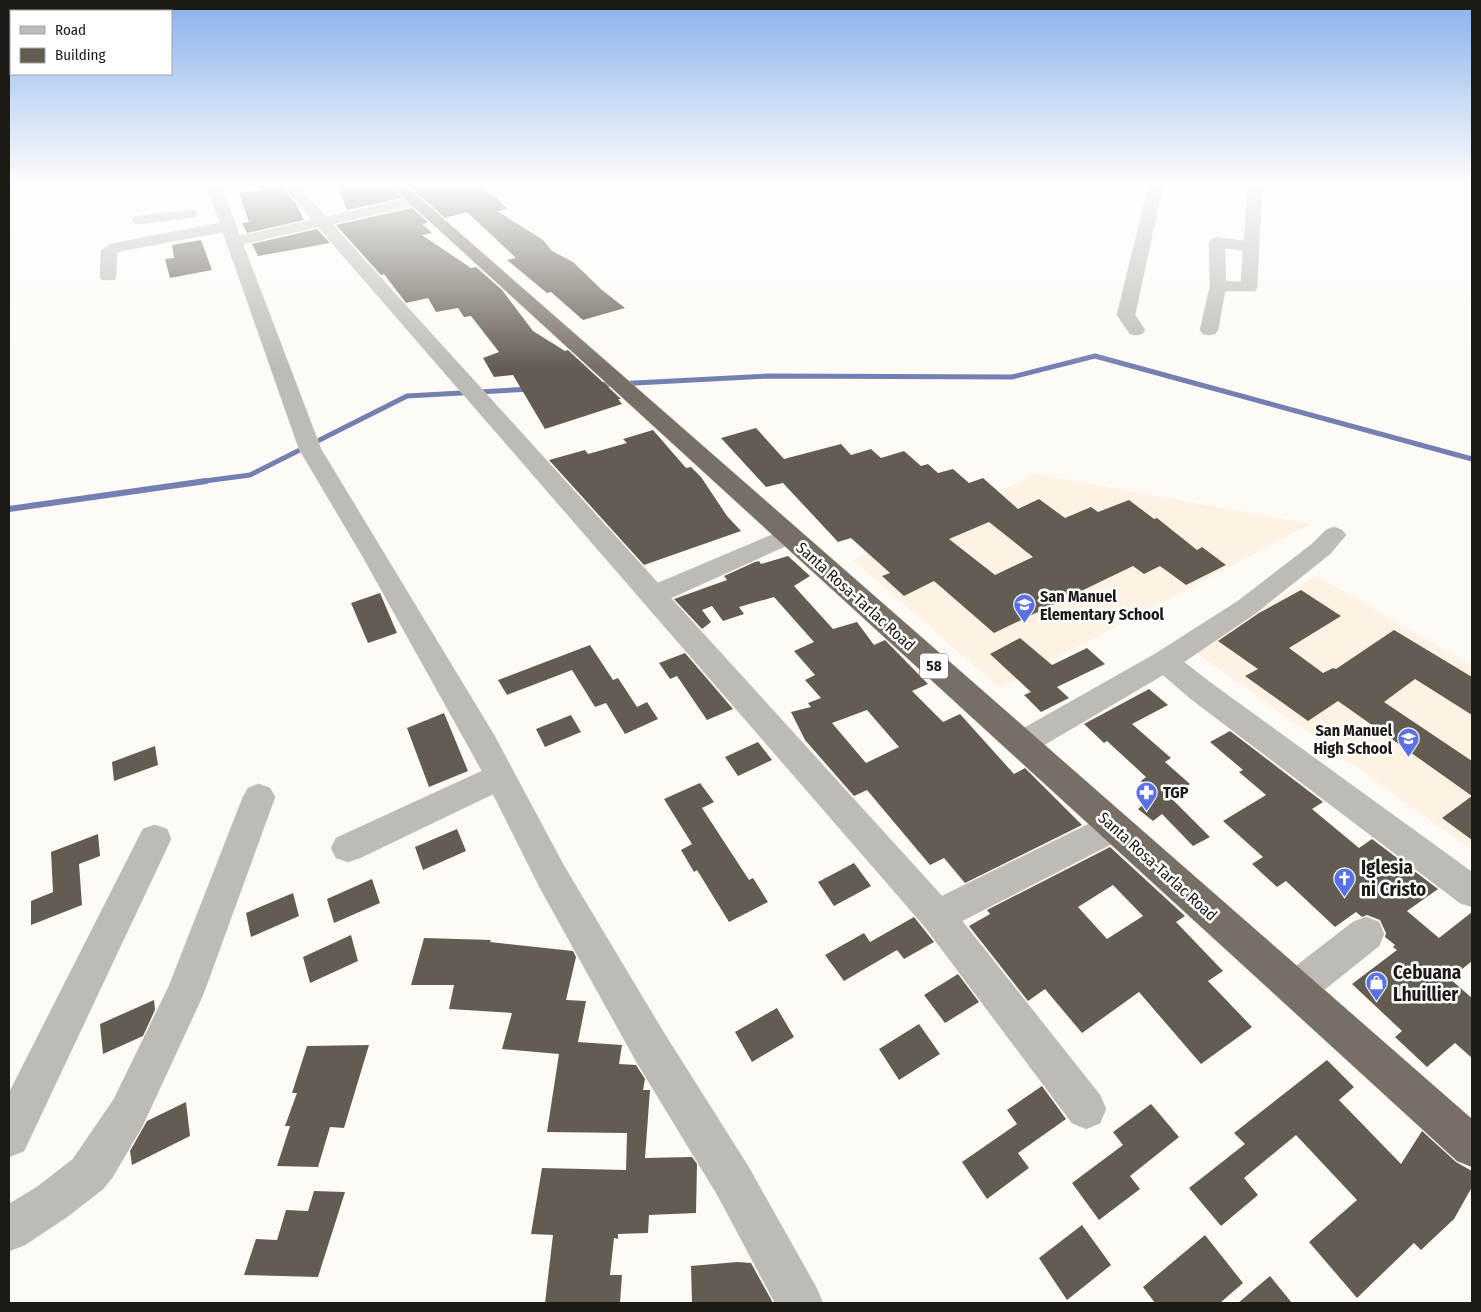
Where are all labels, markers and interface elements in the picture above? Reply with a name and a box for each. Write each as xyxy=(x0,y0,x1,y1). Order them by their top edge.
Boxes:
legend xyxy=(10,10,172,75)
text: Road xyxy=(55,21,86,39)
text: Building xyxy=(55,46,106,64)
street label: Santa Rosa-Tarlac Road xyxy=(792,538,919,655)
place label: San Manuel Elementary School xyxy=(1040,587,1165,624)
school or university icon: San Manuel Elementary School xyxy=(1012,593,1036,624)
road number: 58 xyxy=(920,654,948,678)
place label: San Manuel High School xyxy=(1313,721,1393,758)
school or university icon: San Manuel High School xyxy=(1396,727,1420,758)
pharmacy icon: TGP xyxy=(1135,780,1159,811)
place label: TGP xyxy=(1163,783,1189,802)
street label: Santa Rosa-Tarlac Road xyxy=(1094,808,1221,925)
place label: Iglesia ni Cristo xyxy=(1361,856,1426,901)
church icon: Iglesia ni Cristo xyxy=(1333,866,1357,897)
place label: Cebuana Lhuillier xyxy=(1393,961,1461,1006)
shop icon: Cebuana Lhuillier xyxy=(1365,971,1389,1002)

